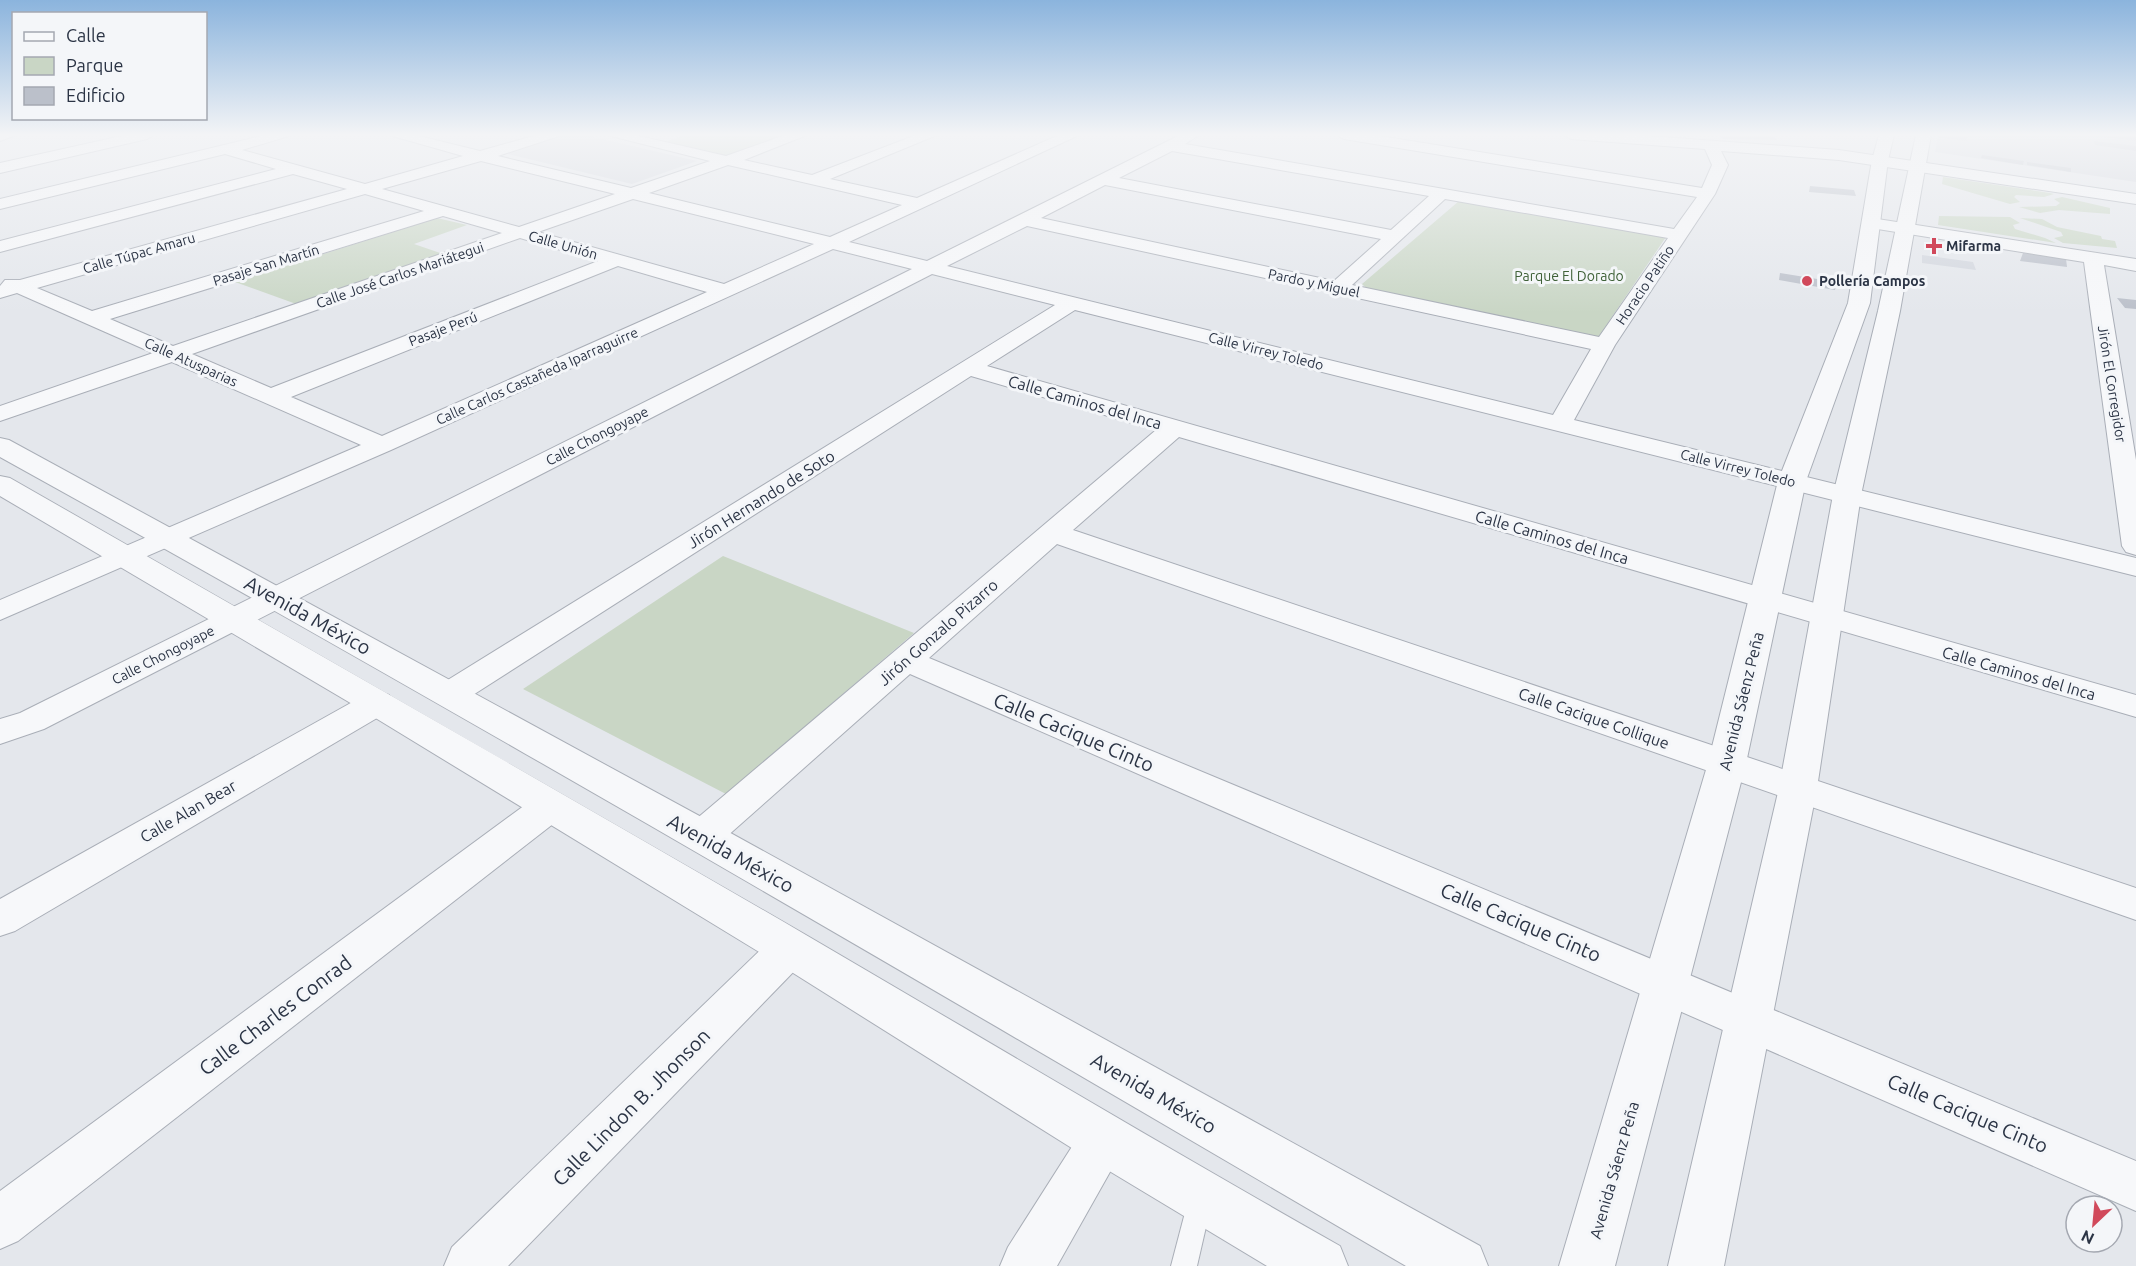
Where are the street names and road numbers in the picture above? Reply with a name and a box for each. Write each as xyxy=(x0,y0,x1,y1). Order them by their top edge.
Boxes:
street label: Calle Unión xyxy=(527,227,599,263)
street label: Calle Túpac Amaru xyxy=(81,229,197,277)
street label: Calle José Carlos Mariátegui xyxy=(314,239,486,311)
street label: Pasaje San Martín xyxy=(211,241,321,289)
street label: Horacio Patiño xyxy=(1613,242,1677,328)
street label: Pardo y Miguel xyxy=(1267,265,1362,301)
street label: Pasaje Perú xyxy=(406,309,480,349)
street label: Calle Carlos Castañeda Iparraguirre xyxy=(433,324,641,428)
street label: Jirón El Corregidor xyxy=(2095,325,2129,444)
street label: Calle Virrey Toledo xyxy=(1207,329,1325,373)
street label: Calle Atusparias xyxy=(142,334,240,390)
street label: Calle Caminos del Inca xyxy=(1006,371,1164,433)
street label: Calle Chongoyape xyxy=(543,403,651,469)
street label: Jirón Hernando de Soto xyxy=(684,446,838,552)
street label: Calle Virrey Toledo xyxy=(1679,446,1797,490)
street label: Calle Caminos del Inca xyxy=(1473,506,1631,568)
street label: Avenida México xyxy=(241,571,375,659)
street label: Jirón Gonzalo Pizarro xyxy=(875,575,1001,689)
street label: Calle Chongoyape xyxy=(109,622,217,688)
street label: Avenida Sáenz Peña xyxy=(1715,630,1767,772)
street label: Calle Caminos del Inca xyxy=(1940,642,2098,704)
street label: Calle Cacique Collique xyxy=(1516,684,1672,752)
street label: Calle Cacique Cinto xyxy=(990,688,1158,776)
street label: Calle Alan Bear xyxy=(137,776,239,846)
street label: Avenida México xyxy=(664,809,798,897)
street label: Calle Cacique Cinto xyxy=(1437,878,1605,966)
street label: Calle Charles Conrad xyxy=(194,950,356,1080)
street label: Calle Lindon B. Jhonson xyxy=(548,1024,714,1190)
street label: Avenida México xyxy=(1087,1048,1221,1138)
street label: Calle Cacique Cinto xyxy=(1884,1069,2052,1157)
street label: Avenida Sáenz Peña xyxy=(1586,1099,1642,1241)

